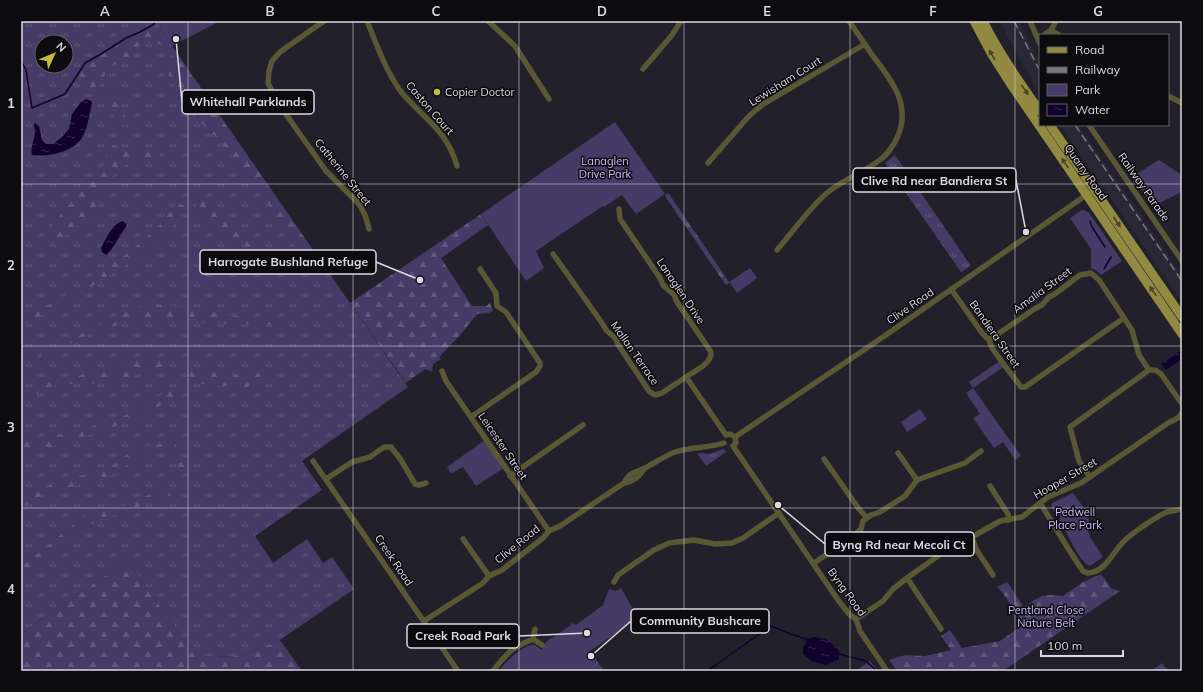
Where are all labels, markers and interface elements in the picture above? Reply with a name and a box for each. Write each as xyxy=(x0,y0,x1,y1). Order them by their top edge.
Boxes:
text: A xyxy=(100,3,110,19)
text: B xyxy=(266,3,275,19)
text: C xyxy=(432,3,441,19)
text: D xyxy=(597,3,607,19)
text: E xyxy=(763,3,771,19)
text: F xyxy=(929,3,937,19)
text: G xyxy=(1093,3,1103,19)
north arrow xyxy=(34,34,74,74)
legend xyxy=(1039,34,1169,126)
text: N xyxy=(53,39,69,55)
text: Road xyxy=(1075,42,1104,57)
one-way arrow xyxy=(989,49,996,61)
street label: Lewisham Court xyxy=(746,53,824,109)
text: Railway xyxy=(1075,62,1121,77)
street label: Caston Court xyxy=(403,78,457,138)
text: Park xyxy=(1075,82,1101,97)
place label: Copier Doctor xyxy=(445,85,515,99)
one-way arrow xyxy=(1021,85,1029,96)
marker: Copier Doctor xyxy=(432,87,442,97)
callout: Whitehall Parklands xyxy=(182,90,314,114)
text: Whitehall Parklands xyxy=(190,94,306,109)
text: 1 xyxy=(7,95,15,111)
text: Water xyxy=(1075,102,1111,117)
street label: Catherine Street xyxy=(312,136,375,209)
street label: Quarry Road xyxy=(1061,141,1111,203)
street label: Railway Parade xyxy=(1115,150,1173,224)
park label: Lanaglen Drive Park xyxy=(579,154,632,181)
one-way arrow xyxy=(1061,158,1069,168)
callout: Clive Rd near Bandiera St xyxy=(853,168,1016,192)
text: Clive Rd near Bandiera St xyxy=(861,173,1008,188)
one-way arrow xyxy=(1113,217,1121,227)
callout: Harrogate Bushland Refuge xyxy=(200,250,376,274)
text: Harrogate Bushland Refuge xyxy=(208,254,368,269)
street label: Lanaglen Drive xyxy=(654,255,708,327)
text: 2 xyxy=(7,257,15,273)
street label: Amalia Street xyxy=(1010,264,1074,316)
street label: Clive Road xyxy=(884,285,936,327)
one-way arrow xyxy=(1149,286,1157,297)
street label: Bandiera Street xyxy=(966,297,1024,371)
street label: Mallan Terrace xyxy=(608,318,662,388)
street label: Leicester Street xyxy=(475,410,531,483)
text: 3 xyxy=(7,419,15,435)
street label: Hooper Street xyxy=(1031,454,1099,502)
park label: Pedwell Place Park xyxy=(1048,505,1102,532)
street label: Clive Road xyxy=(491,521,543,567)
street label: Creek Road xyxy=(372,532,416,588)
callout: Byng Rd near Mecoli Ct xyxy=(825,532,974,556)
text: Byng Rd near Mecoli Ct xyxy=(832,537,966,552)
street label: Byng Road xyxy=(825,565,869,619)
text: 4 xyxy=(7,581,15,597)
park label: Pentland Close Nature Belt xyxy=(1008,603,1084,630)
callout: Community Bushcare xyxy=(631,609,769,633)
text: Community Bushcare xyxy=(639,613,761,628)
callout: Creek Road Park xyxy=(407,624,519,648)
text: Creek Road Park xyxy=(415,628,511,643)
scale bar xyxy=(1041,632,1123,658)
text: 100 m xyxy=(1047,638,1082,653)

